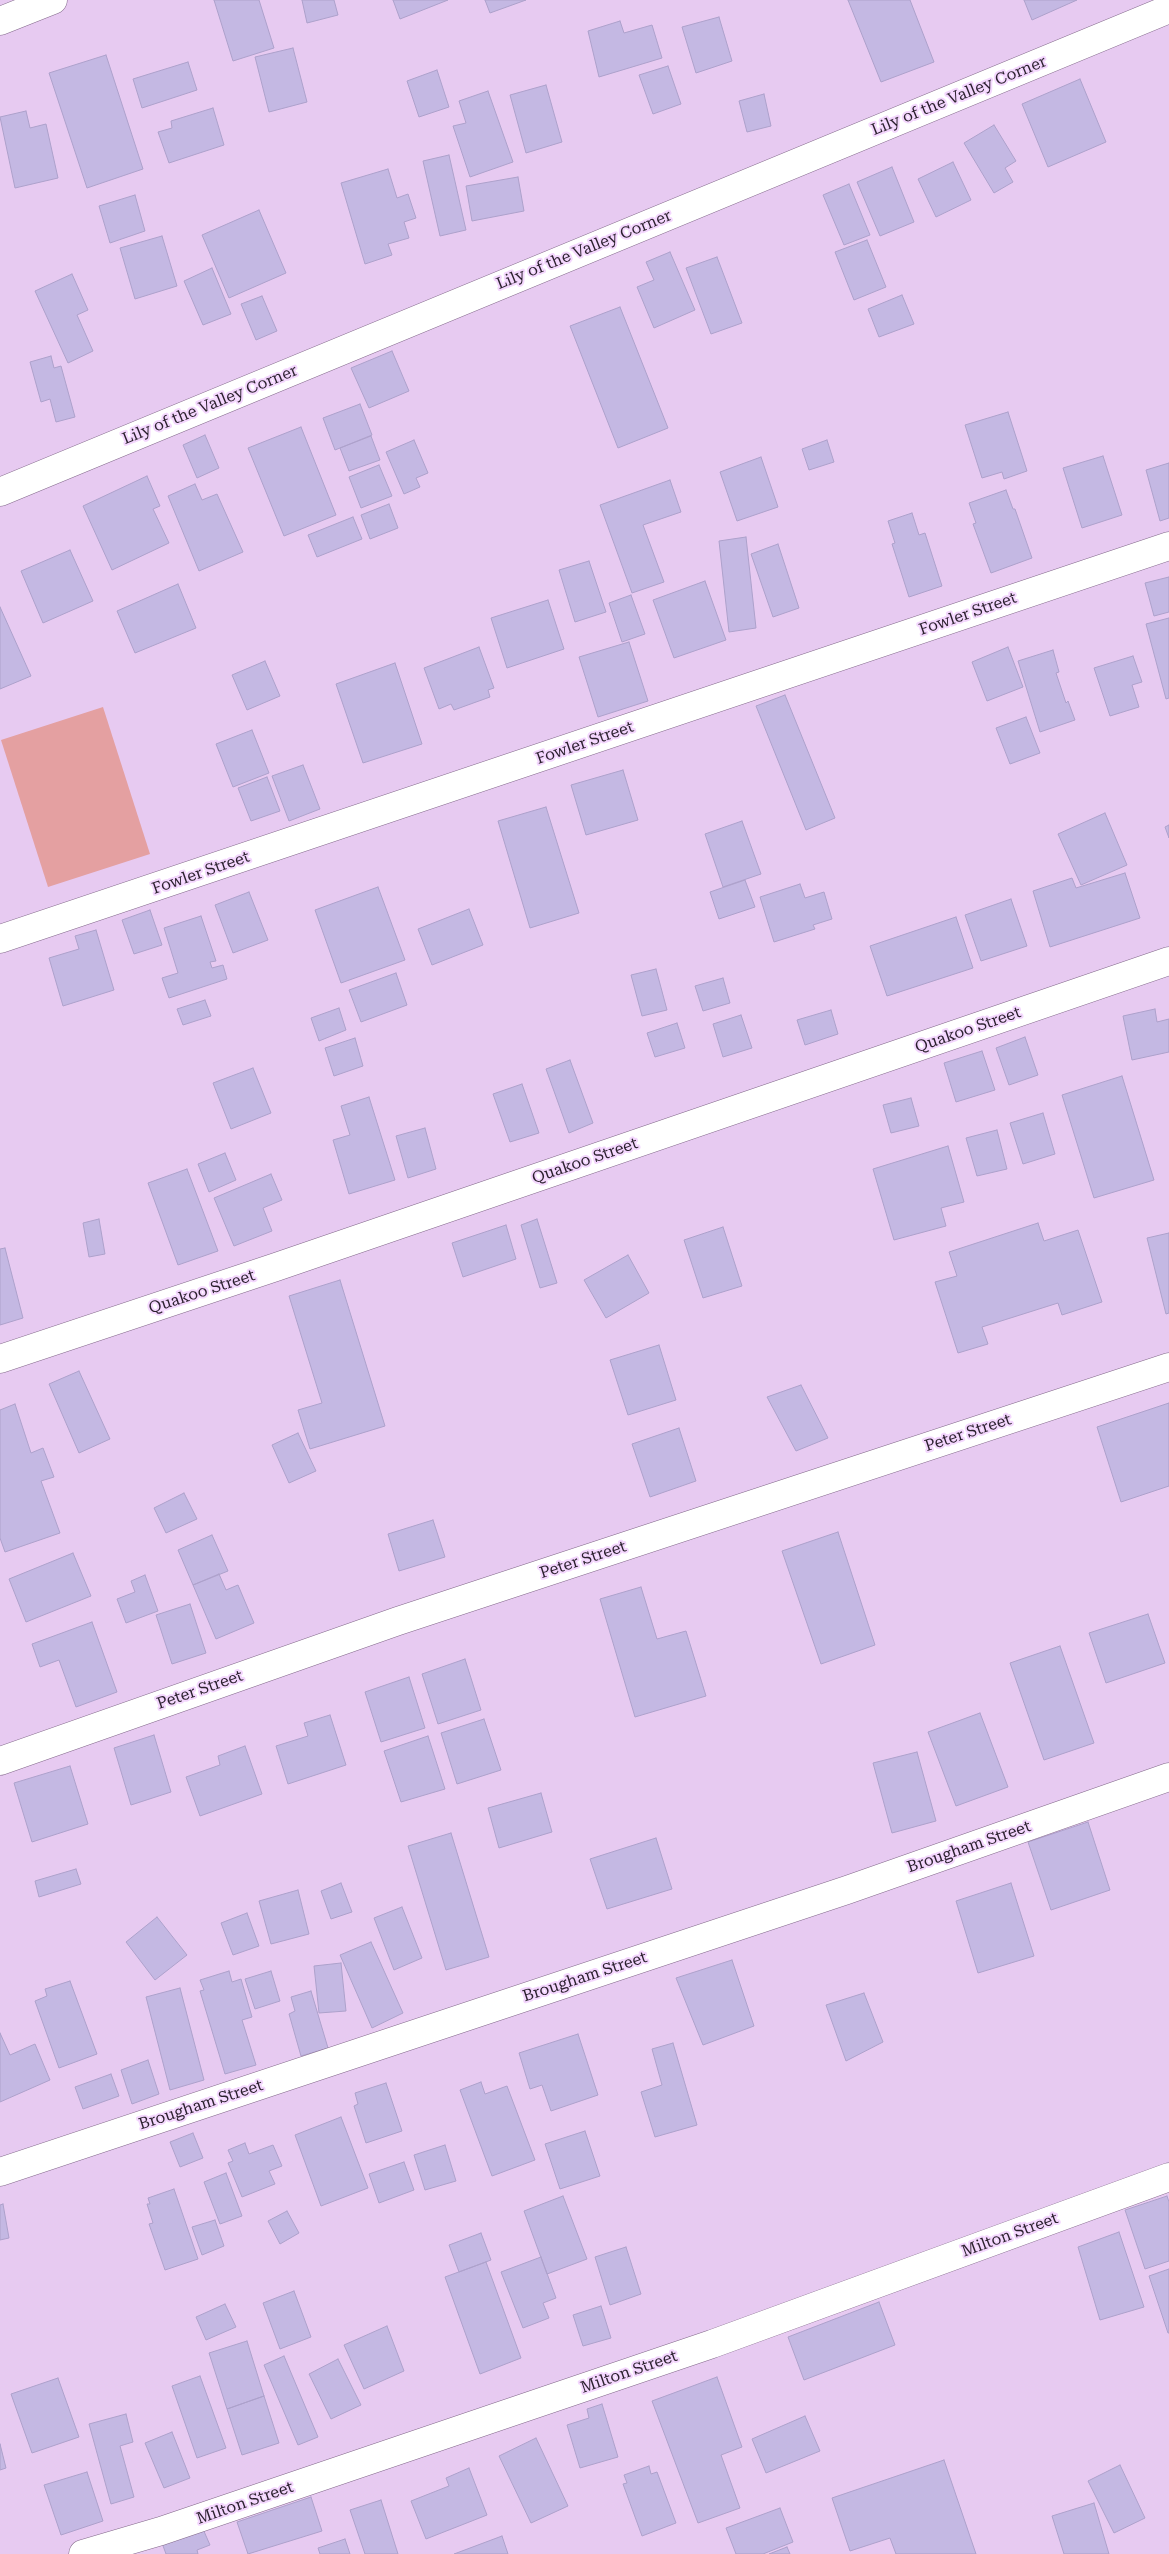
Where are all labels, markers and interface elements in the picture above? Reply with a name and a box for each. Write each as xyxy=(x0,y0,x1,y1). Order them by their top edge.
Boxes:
street label: Lily of the Valley Corner xyxy=(869,52,1049,140)
street label: Lily of the Valley Corner xyxy=(494,206,674,294)
street label: Lily of the Valley Corner xyxy=(120,361,300,449)
street label: Fowler Street xyxy=(917,588,1019,640)
street label: Fowler Street xyxy=(534,717,636,769)
street label: Fowler Street xyxy=(150,847,252,899)
street label: Quakoo Street xyxy=(913,1003,1023,1057)
street label: Quakoo Street xyxy=(530,1134,640,1188)
street label: Quakoo Street xyxy=(146,1266,258,1318)
street label: Peter Street xyxy=(922,1410,1014,1456)
street label: Peter Street xyxy=(537,1537,629,1583)
street label: Peter Street xyxy=(154,1666,246,1714)
street label: Brougham Street xyxy=(905,1817,1033,1877)
street label: Brougham Street xyxy=(520,1948,650,2006)
street label: Brougham Street xyxy=(136,2076,266,2134)
street label: Milton Street xyxy=(959,2209,1061,2261)
street label: Milton Street xyxy=(578,2346,680,2398)
street label: Milton Street xyxy=(194,2477,296,2529)

